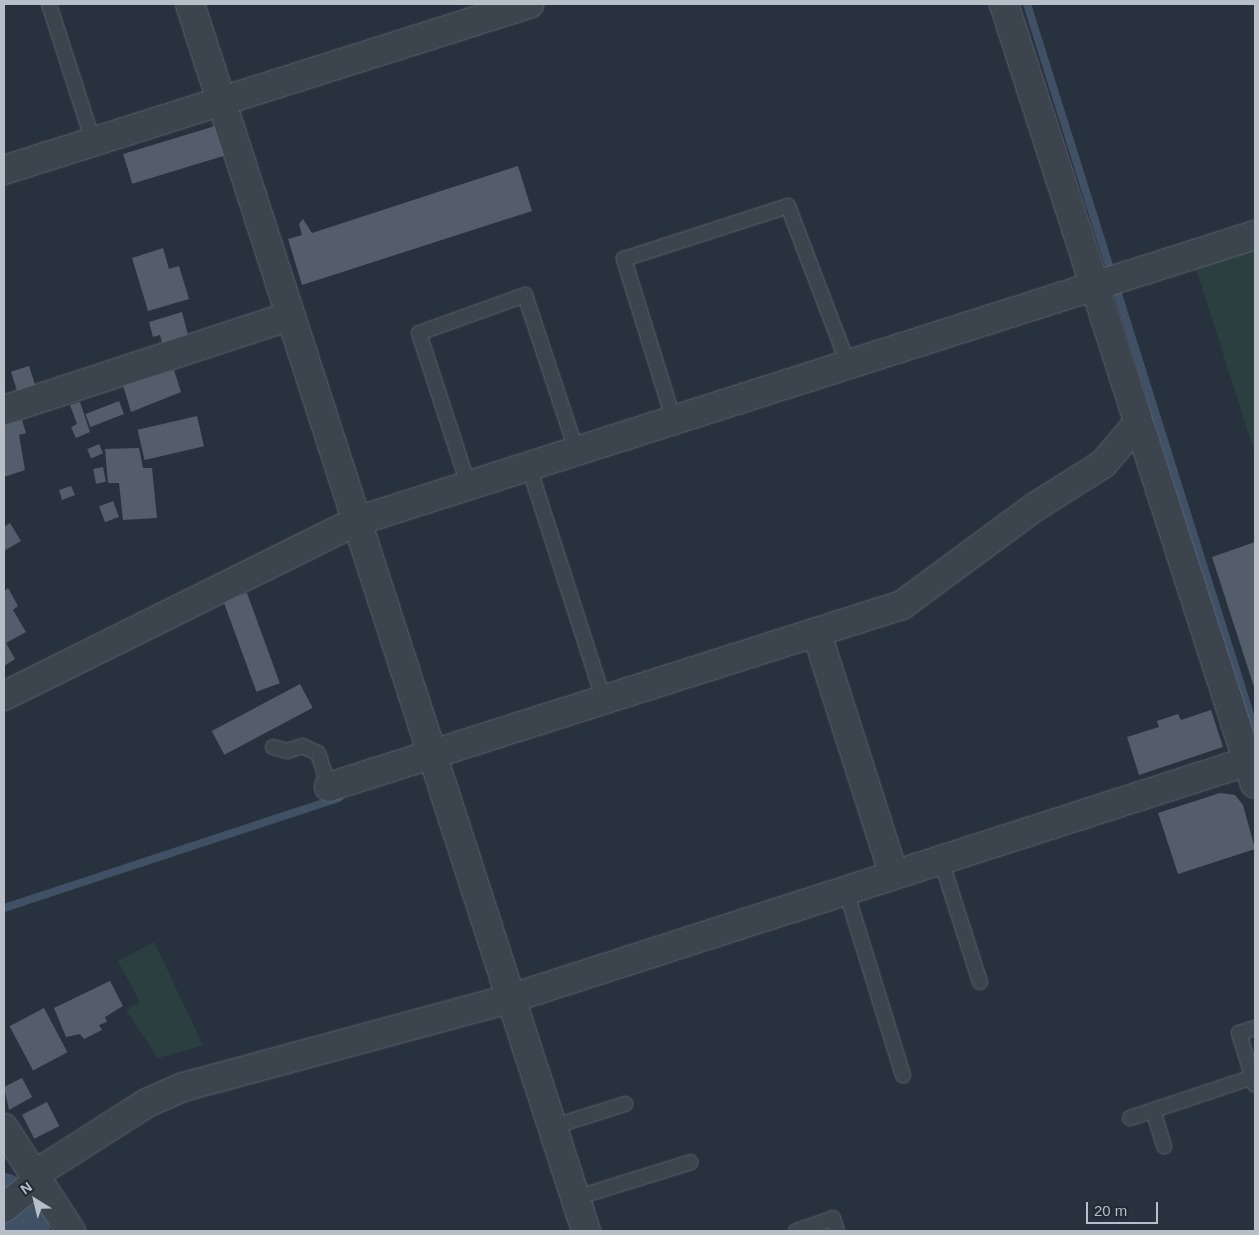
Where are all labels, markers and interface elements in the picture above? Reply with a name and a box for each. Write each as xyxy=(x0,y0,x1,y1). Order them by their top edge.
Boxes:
north arrow xyxy=(10,1175,60,1225)
text: N xyxy=(17,1178,35,1197)
scale bar xyxy=(1089,1192,1162,1224)
text: 20 m xyxy=(1094,1202,1127,1219)

